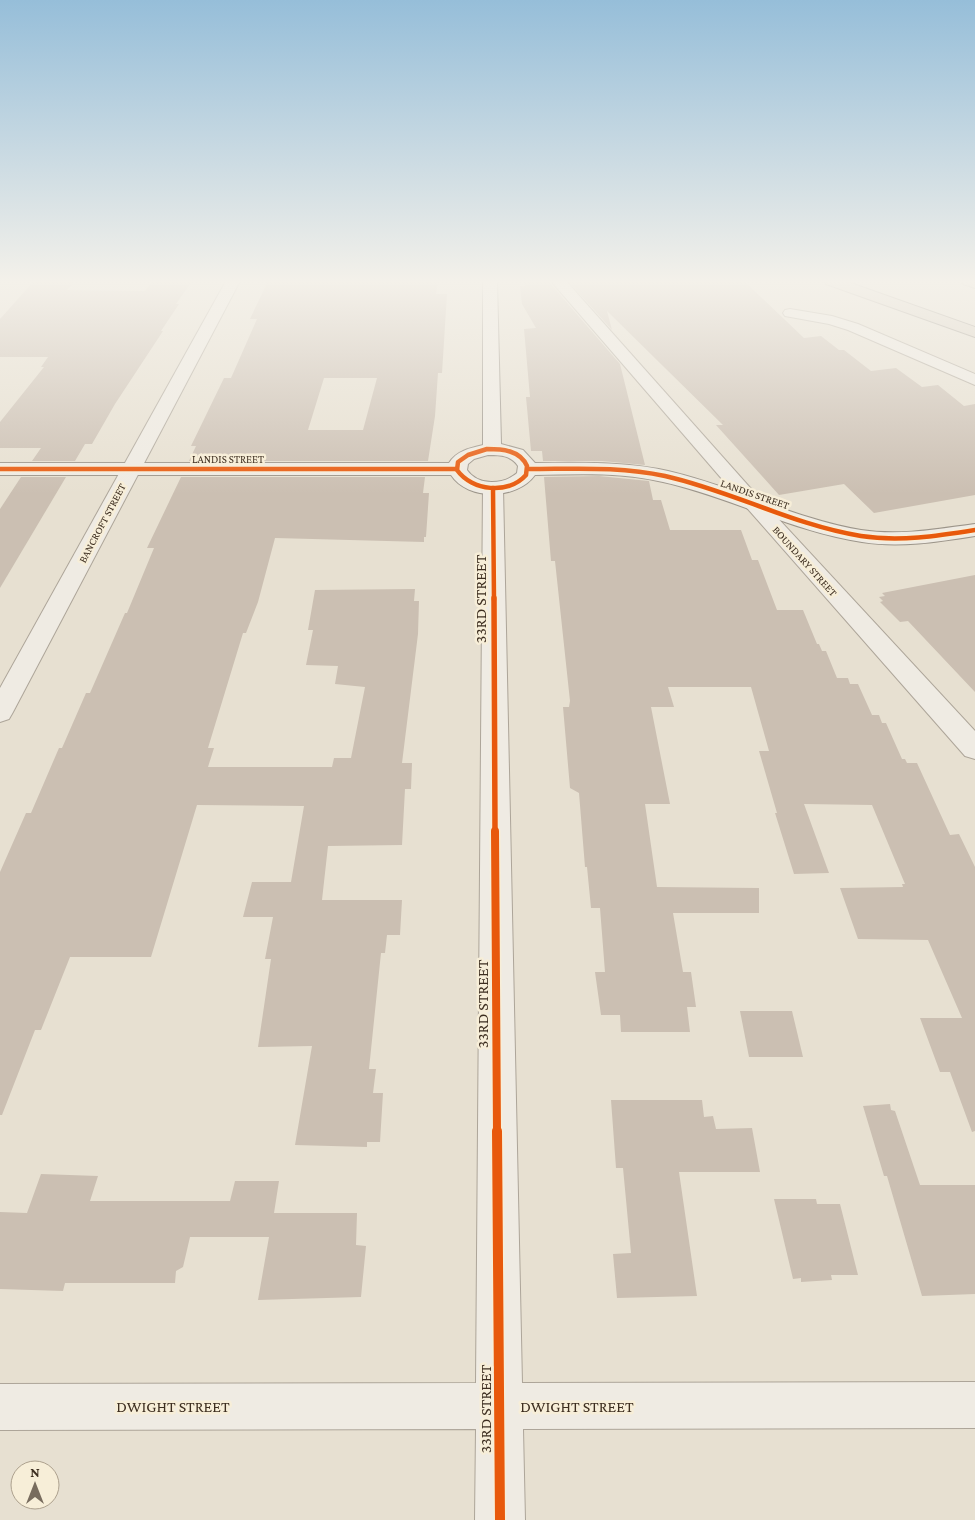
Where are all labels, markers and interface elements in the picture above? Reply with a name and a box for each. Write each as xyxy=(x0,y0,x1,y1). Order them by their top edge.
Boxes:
street label: LANDIS STREET xyxy=(192,453,264,465)
street label: LANDIS STREET xyxy=(719,477,791,511)
street label: BANCROFT STREET xyxy=(76,481,128,565)
street label: BOUNDARY STREET xyxy=(770,524,840,598)
street label: 33RD STREET xyxy=(472,554,489,643)
street label: 33RD STREET xyxy=(474,959,491,1048)
street label: 33RD STREET xyxy=(477,1364,494,1453)
street label: DWIGHT STREET xyxy=(116,1398,230,1415)
street label: DWIGHT STREET xyxy=(520,1398,634,1415)
north arrow xyxy=(10,1460,60,1510)
text: N xyxy=(30,1464,40,1480)

